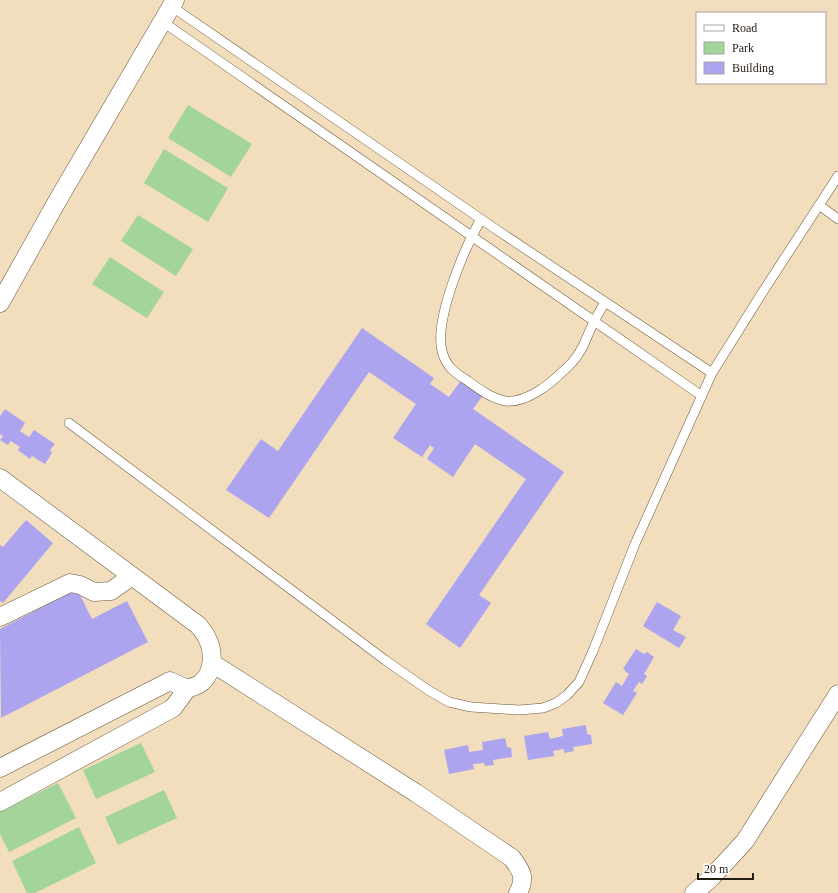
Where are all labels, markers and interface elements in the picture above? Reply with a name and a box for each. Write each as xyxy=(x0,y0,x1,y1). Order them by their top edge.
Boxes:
legend xyxy=(696,12,826,84)
text: Road xyxy=(732,21,757,35)
text: Park xyxy=(732,41,754,55)
text: Building xyxy=(732,61,774,75)
scale bar xyxy=(698,855,753,881)
text: 20 m xyxy=(704,862,729,876)

